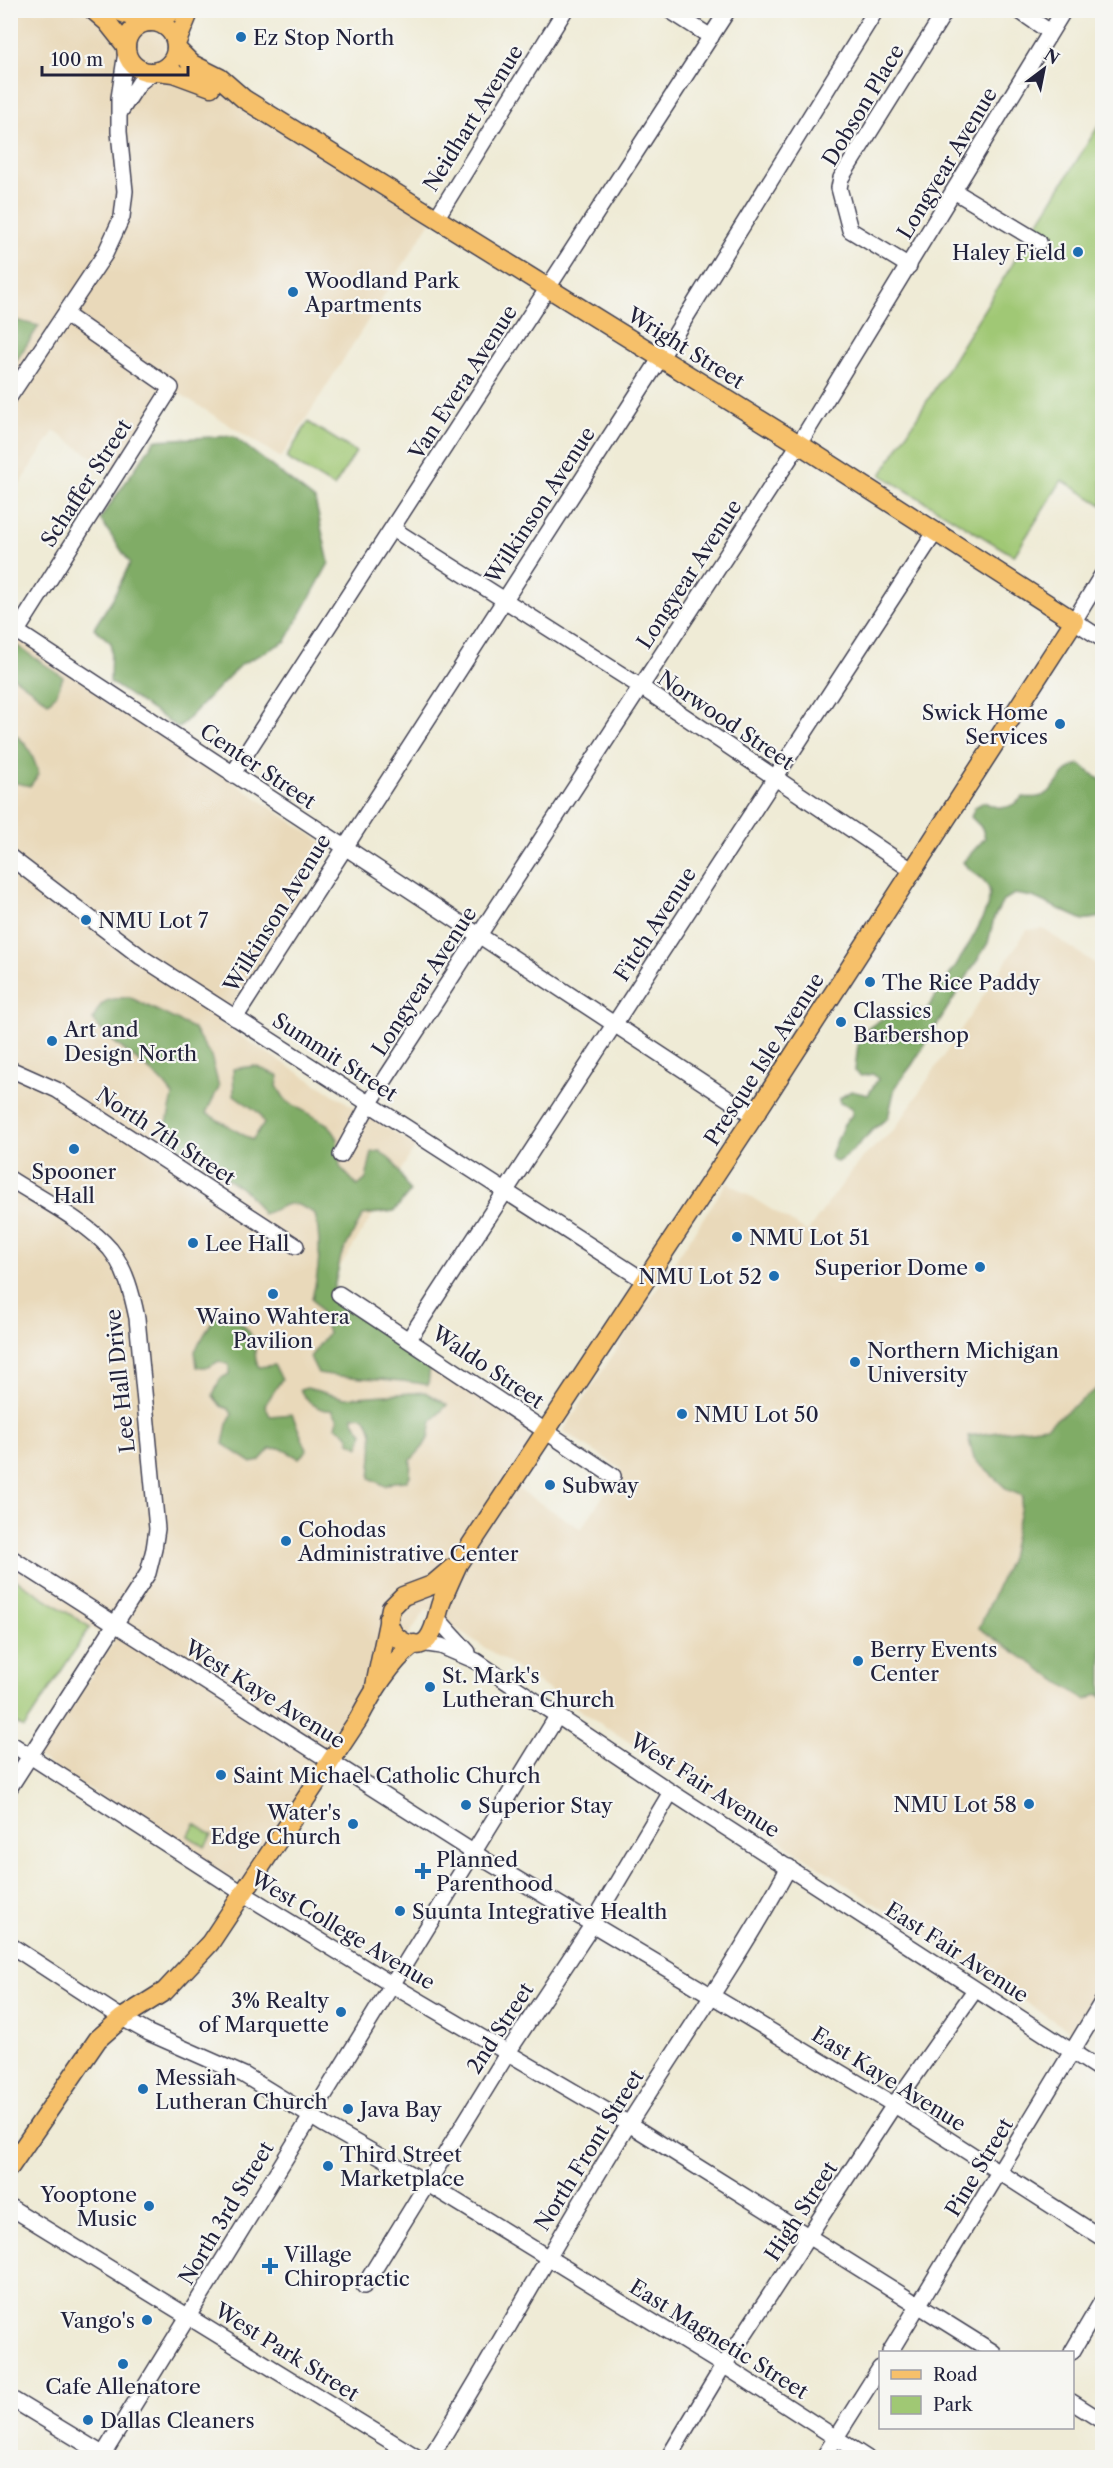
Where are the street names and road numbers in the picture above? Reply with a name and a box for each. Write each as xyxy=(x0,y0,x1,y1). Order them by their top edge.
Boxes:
street label: Neidhart Avenue xyxy=(418,40,528,196)
street label: Dobson Place xyxy=(817,40,909,170)
street label: Longyear Avenue xyxy=(892,83,1002,243)
street label: Van Evera Avenue xyxy=(403,300,522,465)
street label: Wright Street xyxy=(622,302,750,394)
street label: Schaffer Street xyxy=(35,414,137,552)
street label: Wilkinson Avenue xyxy=(479,422,600,589)
street label: Longyear Avenue xyxy=(631,495,747,653)
street label: Norwood Street xyxy=(653,665,799,775)
street label: Center Street xyxy=(196,718,321,814)
street label: Wilkinson Avenue xyxy=(218,829,336,998)
street label: Fitch Avenue xyxy=(609,862,701,986)
street label: Longyear Avenue xyxy=(366,902,482,1060)
street label: Presque Isle Avenue xyxy=(699,968,829,1150)
street label: Summit Street xyxy=(268,1007,402,1107)
street label: North 7th Street xyxy=(92,1082,241,1191)
street label: Lee Hall Drive xyxy=(100,1308,140,1454)
street label: Waldo Street xyxy=(427,1320,549,1414)
street label: West Kaye Avenue xyxy=(179,1634,350,1753)
street label: West Fair Avenue xyxy=(625,1727,784,1843)
street label: West College Avenue xyxy=(246,1865,440,1995)
street label: East Fair Avenue xyxy=(881,1896,1033,2008)
street label: 2nd Street xyxy=(461,1977,539,2078)
street label: East Kaye Avenue xyxy=(807,2022,971,2136)
street label: North Front Street xyxy=(529,2064,649,2235)
street label: Pine Street xyxy=(940,2113,1018,2221)
street label: North 3rd Street xyxy=(173,2136,279,2289)
street label: High Street xyxy=(760,2156,843,2265)
street label: East Magnetic Street xyxy=(625,2274,813,2404)
street label: West Park Street xyxy=(209,2297,364,2407)

